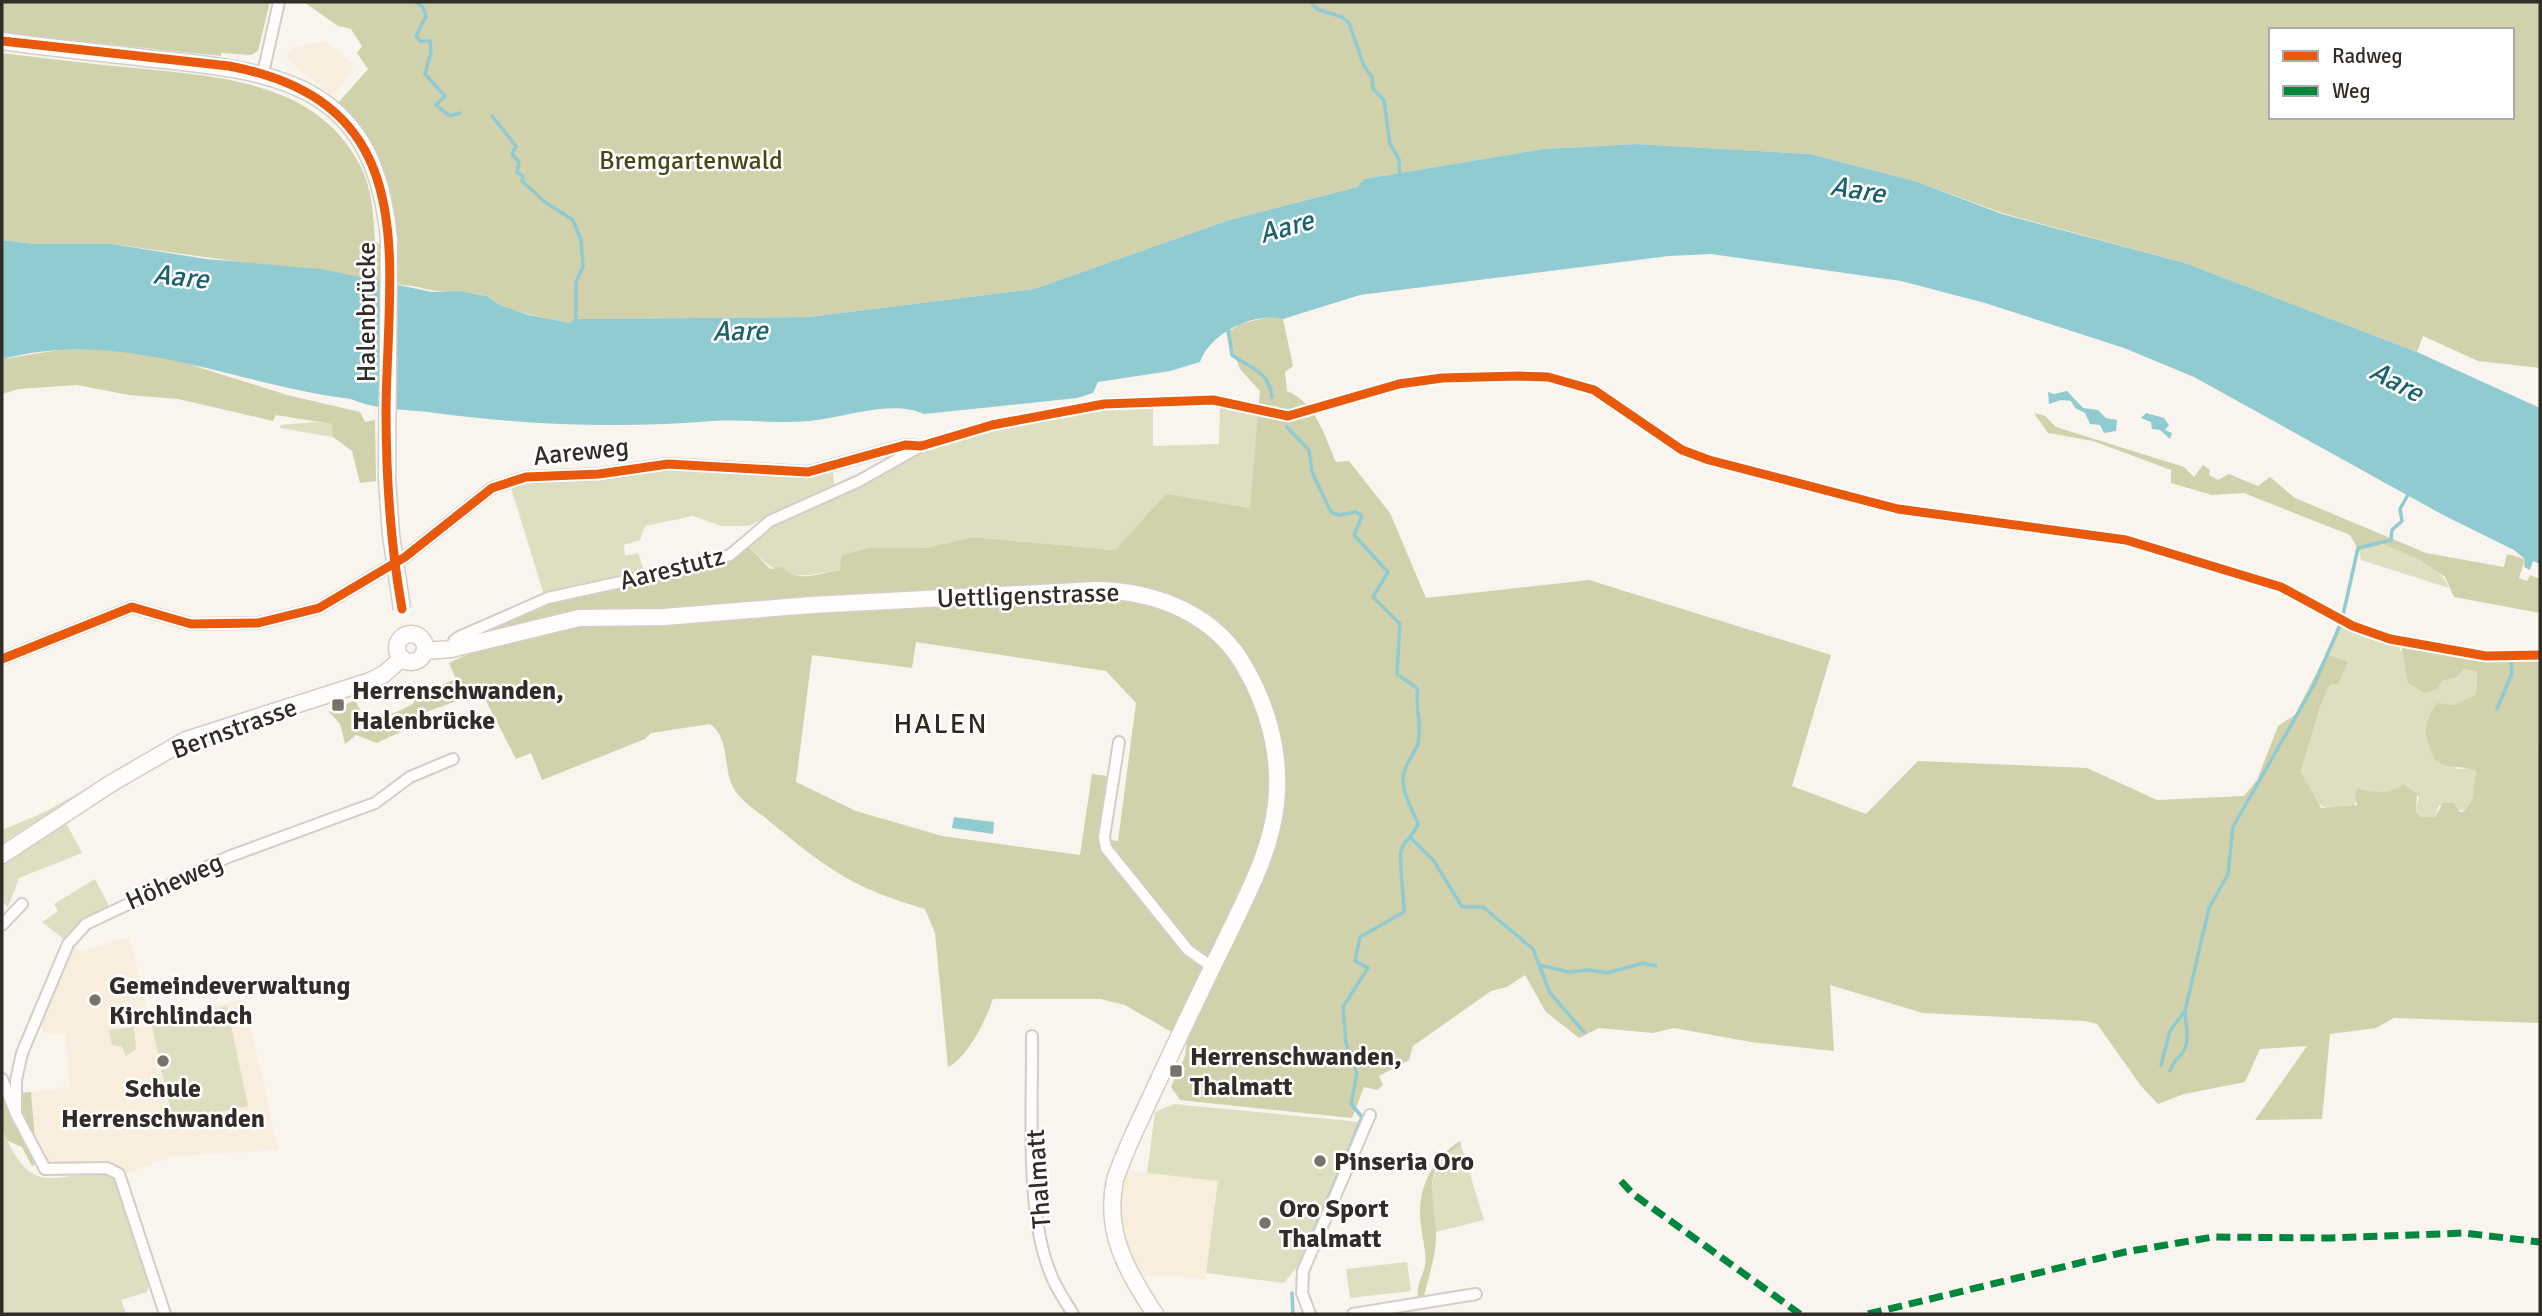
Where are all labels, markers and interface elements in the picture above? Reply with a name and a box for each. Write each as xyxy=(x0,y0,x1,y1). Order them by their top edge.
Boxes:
legend xyxy=(2269,28,2514,119)
text: Radweg xyxy=(2332,43,2403,69)
text: Weg xyxy=(2332,78,2371,104)
park label: Bremgartenwald xyxy=(599,145,783,177)
water label: Aare xyxy=(1828,169,1890,211)
water label: Aare xyxy=(1255,202,1319,251)
street label: Halenbrücke xyxy=(351,242,383,382)
water label: Aare xyxy=(152,257,212,297)
water label: Aare xyxy=(712,313,770,348)
water label: Aare xyxy=(2364,354,2431,411)
street label: Aareweg xyxy=(532,431,631,473)
street label: Aarestutz xyxy=(616,541,728,597)
street label: Uettligenstrasse xyxy=(936,577,1120,615)
place label: Herrenschwanden, Halenbrücke xyxy=(352,675,564,737)
street label: Bernstrasse xyxy=(167,691,302,766)
marker: Herrenschwanden, Halenbrücke xyxy=(330,697,346,713)
district label: HALEN xyxy=(893,707,989,741)
street label: Höheweg xyxy=(121,846,228,917)
place label: Gemeindeverwaltung Kirchlindach xyxy=(109,970,351,1032)
marker: Gemeindeverwaltung Kirchlindach xyxy=(87,992,103,1008)
place label: Herrenschwanden, Thalmatt xyxy=(1190,1041,1402,1103)
marker: Schule Herrenschwanden xyxy=(155,1053,171,1069)
marker: Herrenschwanden, Thalmatt xyxy=(1168,1063,1184,1079)
place label: Schule Herrenschwanden xyxy=(61,1073,265,1135)
street label: Thalmatt xyxy=(1020,1128,1058,1230)
place label: Pinseria Oro xyxy=(1334,1146,1474,1178)
marker: Pinseria Oro xyxy=(1312,1153,1328,1169)
place label: Oro Sport Thalmatt xyxy=(1279,1193,1389,1255)
marker: Oro Sport Thalmatt xyxy=(1257,1215,1273,1231)

